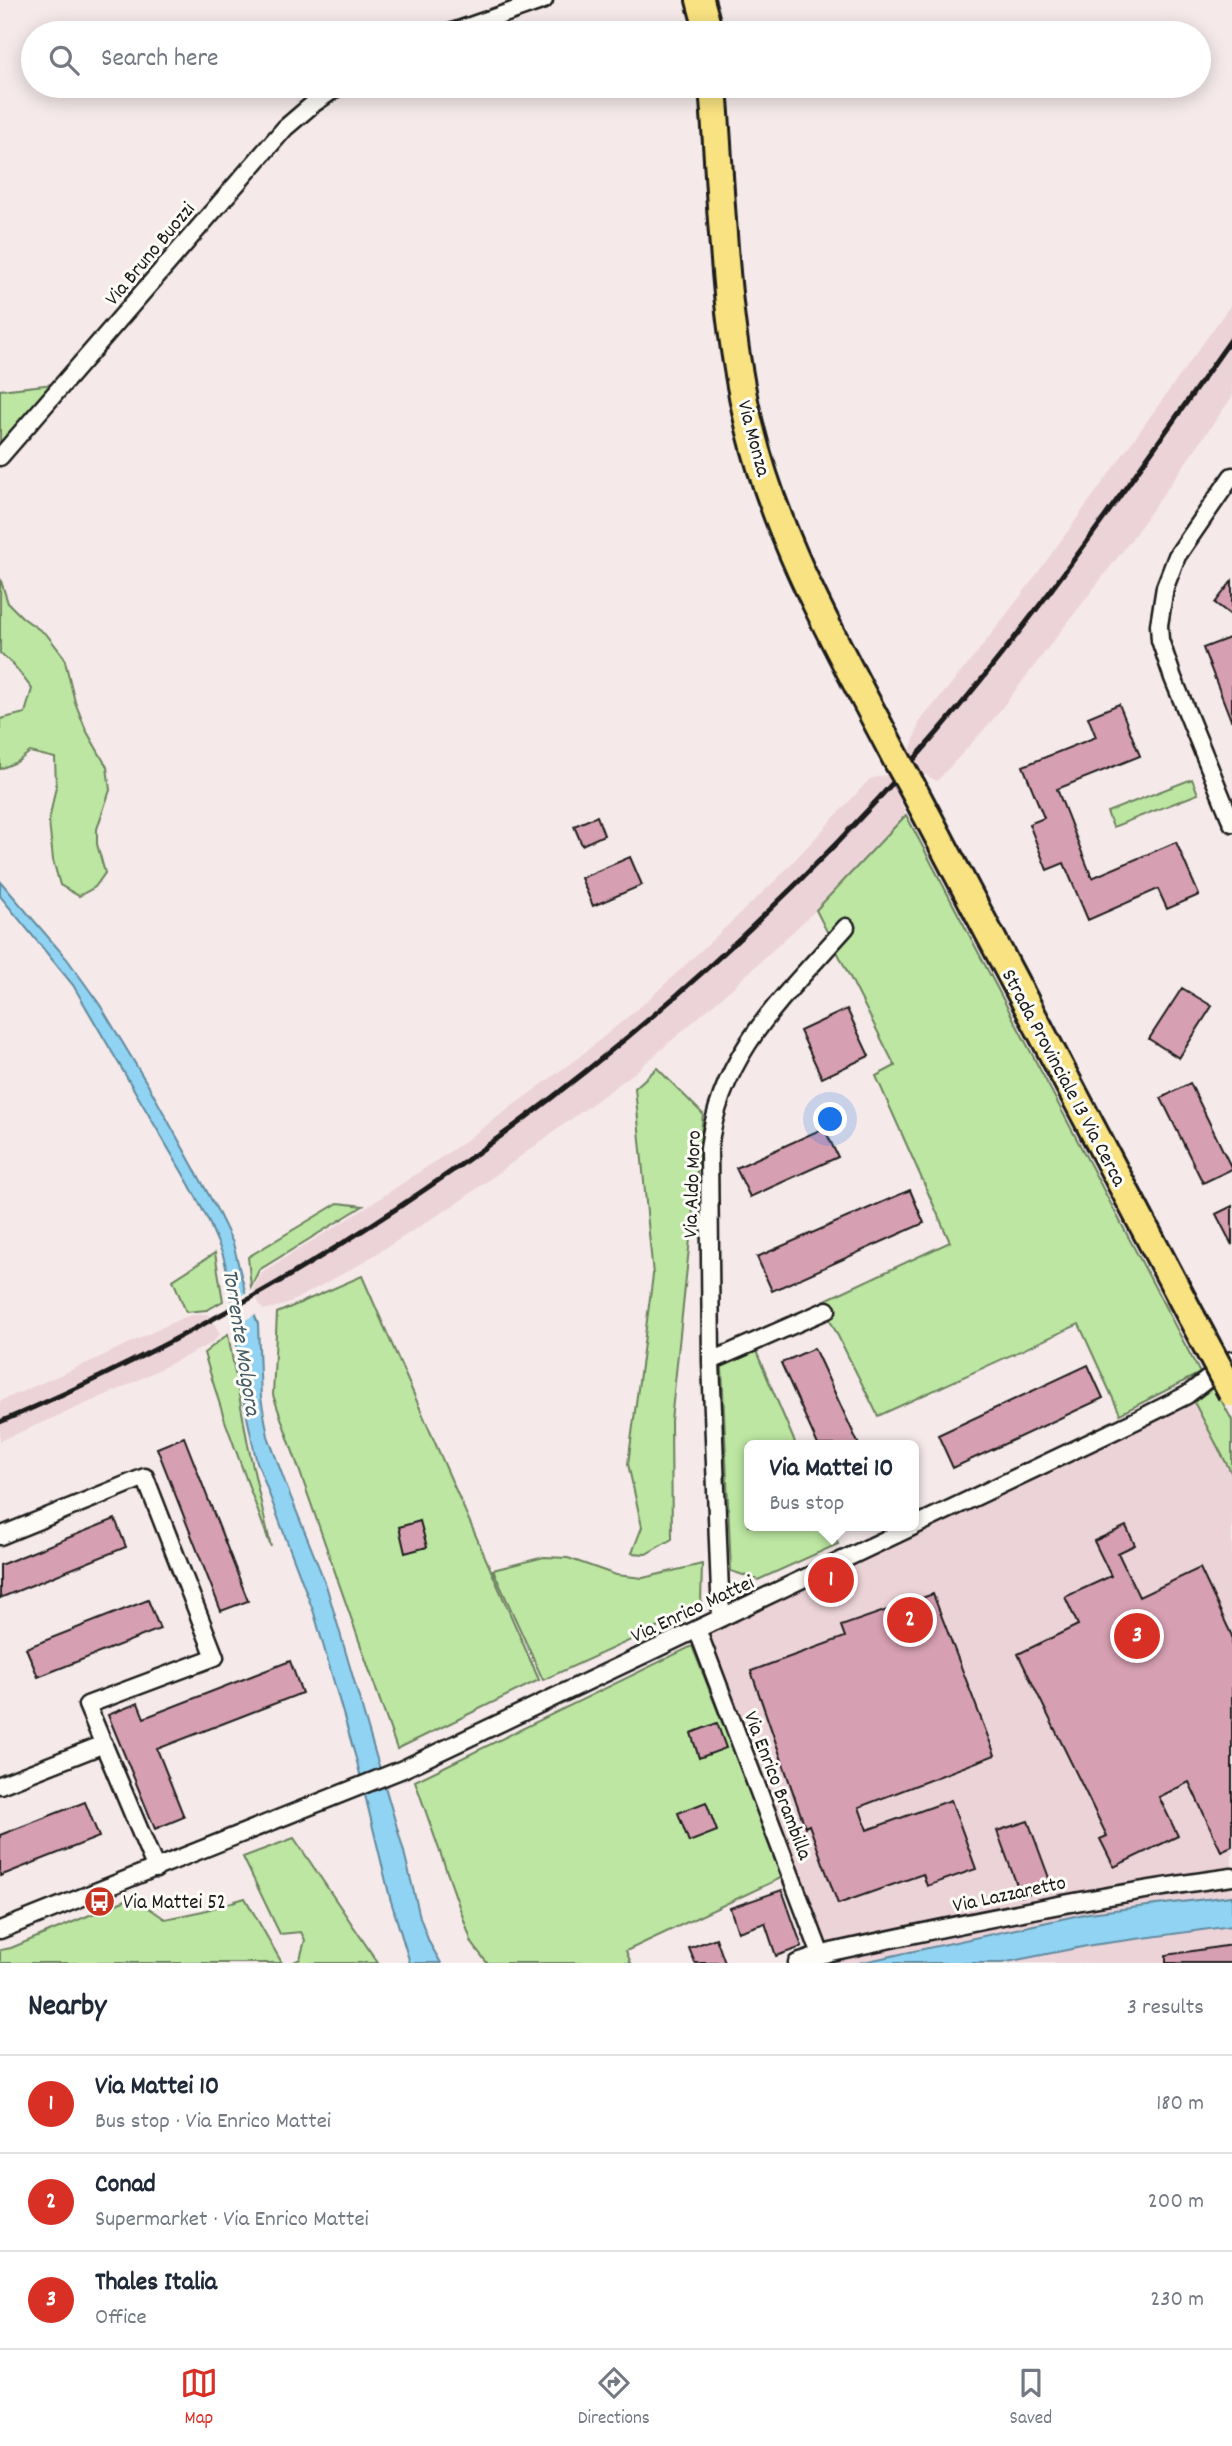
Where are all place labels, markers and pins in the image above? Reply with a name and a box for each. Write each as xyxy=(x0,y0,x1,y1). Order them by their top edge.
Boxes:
pin: 1 xyxy=(808,1554,854,1606)
pin: 2 xyxy=(887,1594,933,1646)
pin: 3 xyxy=(1114,1610,1160,1662)
bus stop icon: Via Mattei 52 xyxy=(83,1884,117,1918)
place label: Via Mattei 52 xyxy=(123,1889,226,1919)

